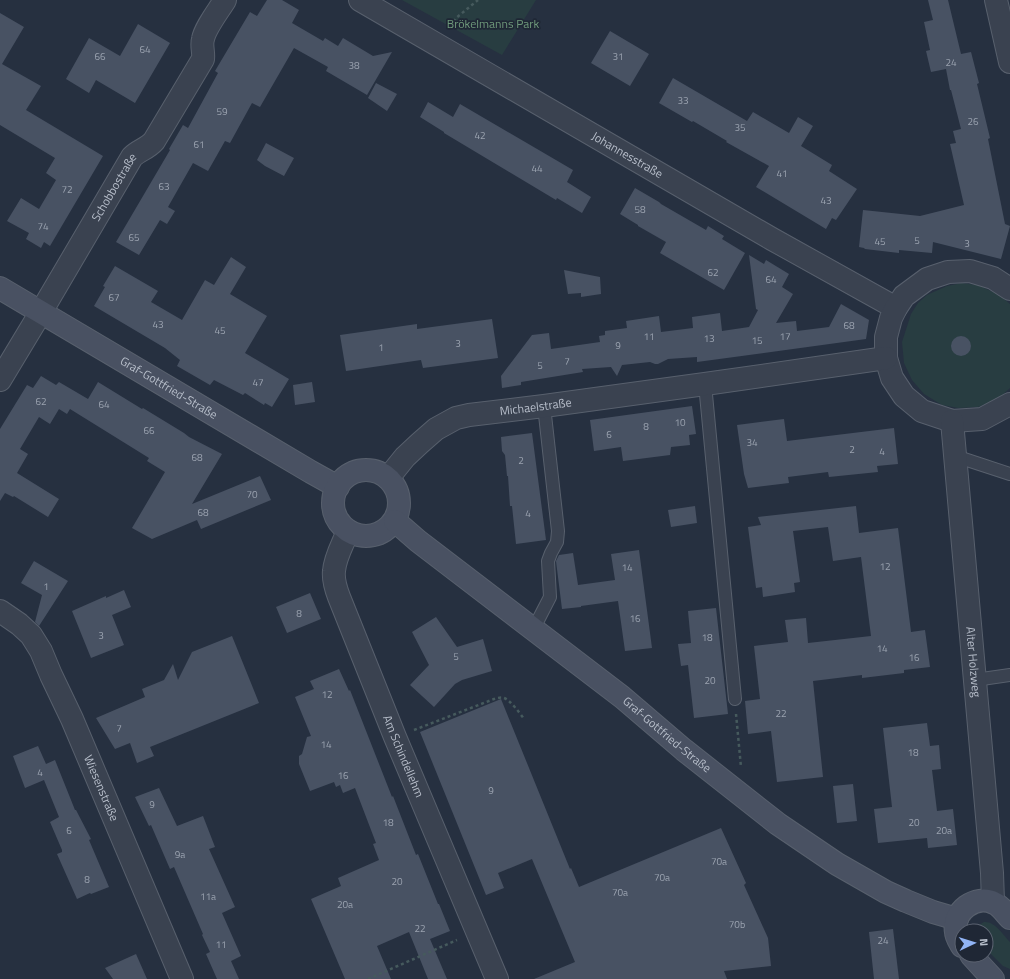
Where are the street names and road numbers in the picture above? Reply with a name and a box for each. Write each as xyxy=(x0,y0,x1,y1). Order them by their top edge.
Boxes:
street label: Johannesstraße xyxy=(588,126,667,183)
street label: Schobbostraße xyxy=(86,148,141,225)
street label: Graf-Gottfried-Straße xyxy=(117,351,221,424)
street label: Michaelstraße xyxy=(499,392,573,420)
street label: Alter Holzweg xyxy=(961,626,986,698)
street label: Graf-Gottfried-Straße xyxy=(619,692,716,777)
street label: Am Schindellehm xyxy=(378,712,429,800)
street label: Wiesenstraße xyxy=(79,752,124,824)

